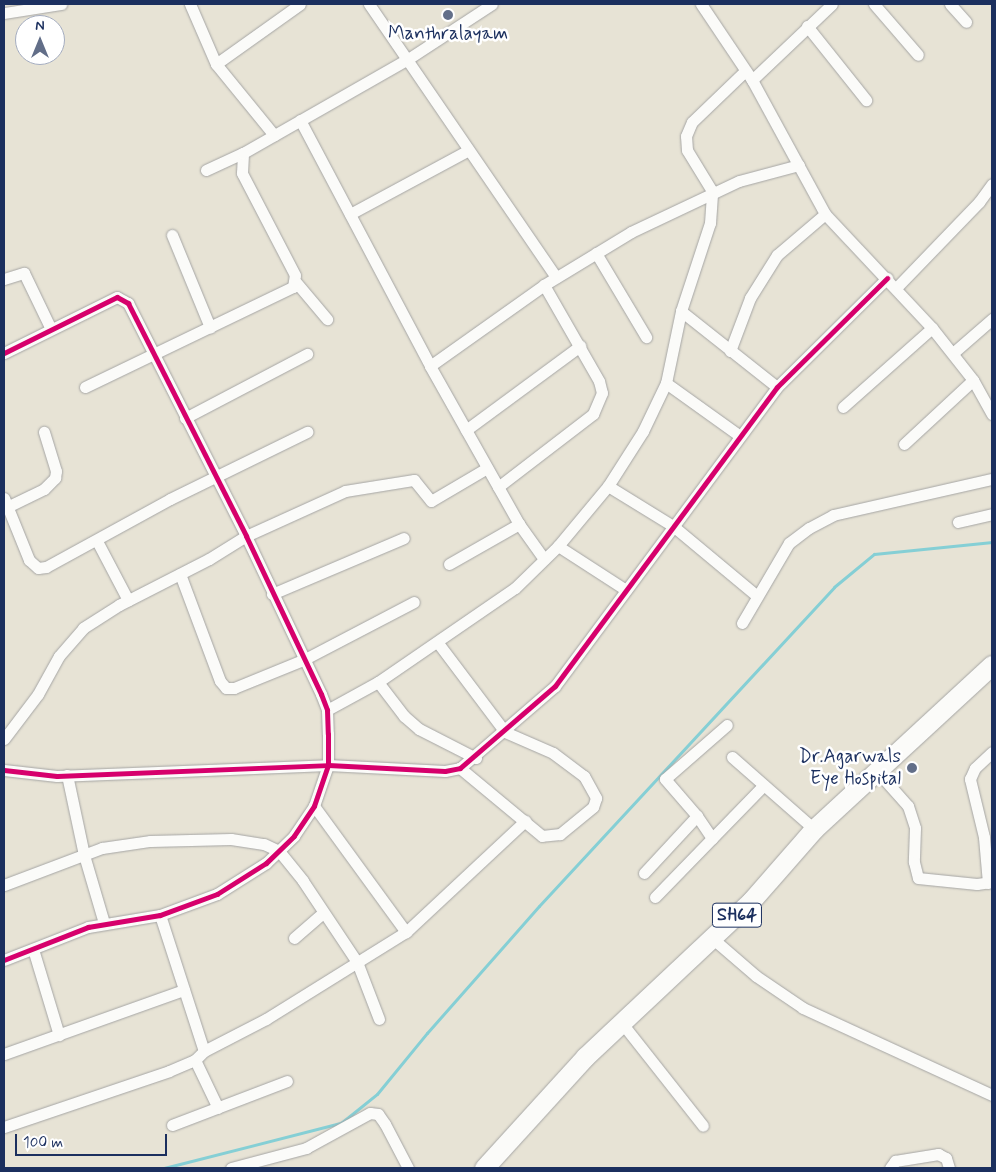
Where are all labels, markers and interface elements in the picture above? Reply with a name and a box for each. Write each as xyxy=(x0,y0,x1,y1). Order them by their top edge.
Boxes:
marker: Manthralayam xyxy=(442,9,454,21)
north arrow xyxy=(15,15,65,65)
text: N xyxy=(35,17,45,35)
place label: Manthralayam xyxy=(388,23,508,45)
place label: Dr.Agarwals Eye Hospital xyxy=(799,746,901,790)
marker: Dr.Agarwals Eye Hospital xyxy=(905,761,919,775)
road number: SH64 xyxy=(711,900,763,930)
scale bar xyxy=(18,1124,170,1156)
text: 100 m xyxy=(23,1133,63,1153)

